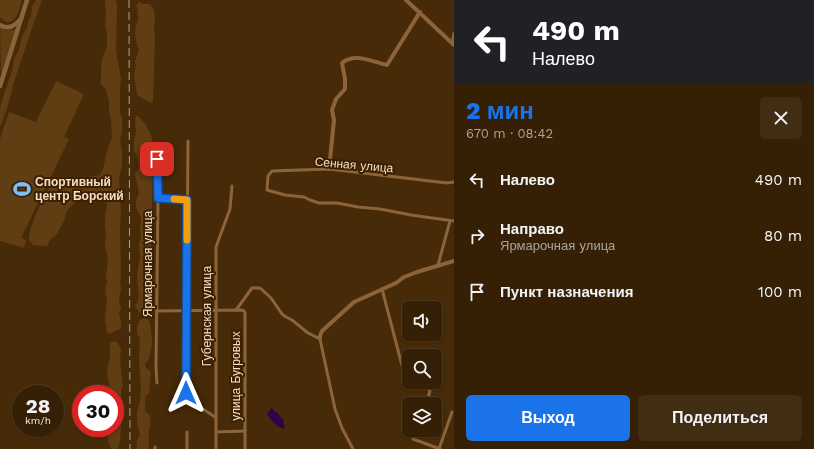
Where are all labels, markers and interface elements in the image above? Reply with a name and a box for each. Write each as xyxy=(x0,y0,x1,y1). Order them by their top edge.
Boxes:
text: 490 m xyxy=(532,14,620,47)
icon: left xyxy=(466,16,518,68)
text: Налево xyxy=(532,48,595,69)
text: 2 мин xyxy=(466,97,534,125)
button: close xyxy=(760,97,802,139)
text: 670 m · 08:42 xyxy=(466,126,553,141)
pin xyxy=(140,142,174,176)
icon: arrive xyxy=(146,148,168,170)
street label: Сенная улица xyxy=(314,155,394,175)
icon: left xyxy=(466,169,488,191)
text: Налево xyxy=(500,171,555,189)
text: 490 m xyxy=(755,171,802,189)
place label: Спортивный центр Борский xyxy=(35,175,124,203)
sports icon: Спортивный центр Борский xyxy=(12,179,32,199)
street label: Ярмарочная улица xyxy=(141,210,155,317)
text: Направо xyxy=(500,220,564,238)
icon: right xyxy=(466,225,488,247)
text: 80 m xyxy=(764,227,802,245)
text: Ярмарочная улица xyxy=(500,238,615,253)
street label: Губернская улица xyxy=(200,266,214,366)
icon: arrive xyxy=(466,281,488,303)
text: Пункт назначения xyxy=(500,283,633,301)
text: 100 m xyxy=(758,283,802,301)
map controls xyxy=(402,301,442,437)
button: sound xyxy=(402,301,442,341)
street label: улица Бугровых xyxy=(229,331,243,421)
button: search xyxy=(402,349,442,389)
position arrow xyxy=(165,372,207,414)
speed limit sign: 30 xyxy=(72,385,124,437)
text: 28 xyxy=(26,394,50,418)
button: Выход xyxy=(466,395,630,441)
button: Поделиться xyxy=(638,395,802,441)
button: layers xyxy=(402,397,442,437)
text: km/h xyxy=(25,415,51,426)

